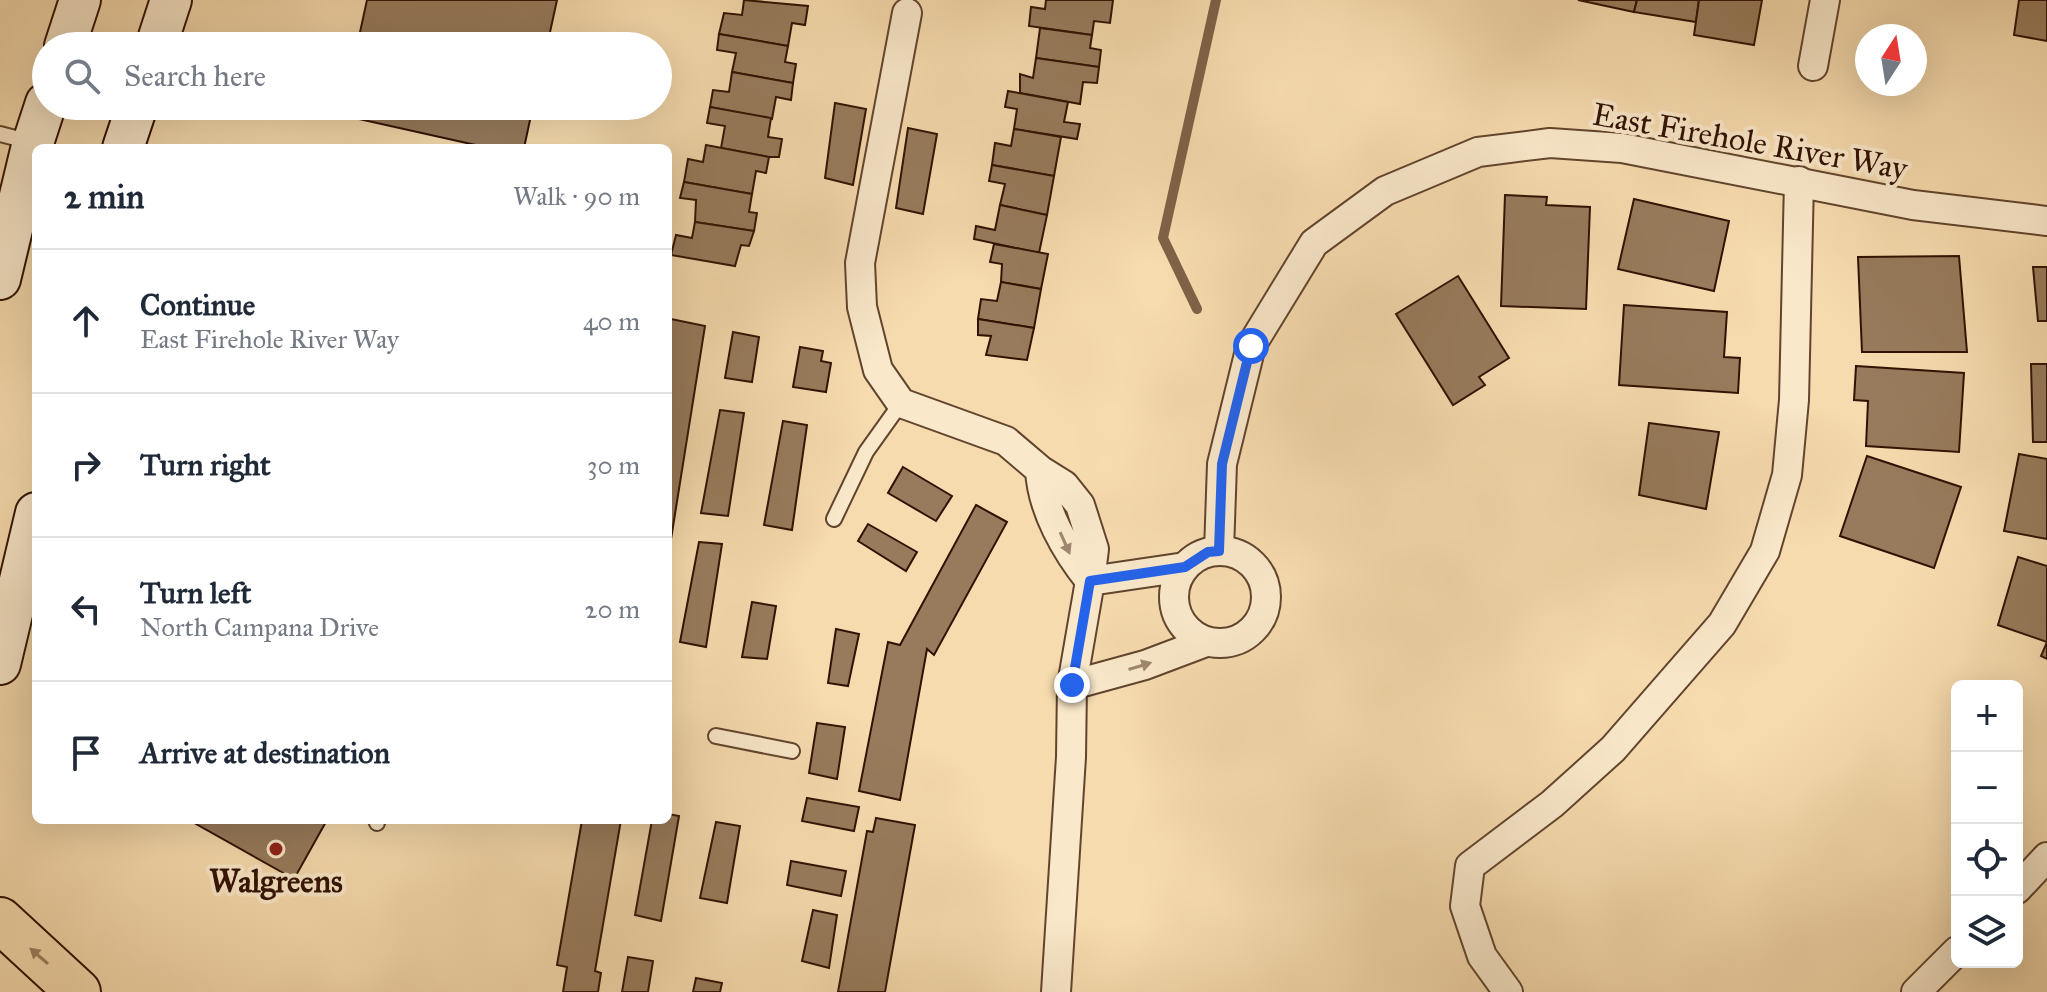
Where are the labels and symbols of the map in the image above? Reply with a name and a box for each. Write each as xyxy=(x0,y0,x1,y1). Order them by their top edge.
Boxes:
north arrow xyxy=(1855,24,1927,96)
street label: East Firehole River Way xyxy=(1590,95,1911,189)
route start xyxy=(1233,328,1269,364)
one-way arrow xyxy=(1058,532,1071,555)
one-way arrow xyxy=(1129,659,1153,672)
route end xyxy=(1054,667,1090,703)
marker: Walgreens xyxy=(267,840,285,858)
place label: Walgreens xyxy=(209,862,343,901)
one-way arrow xyxy=(29,948,49,965)

